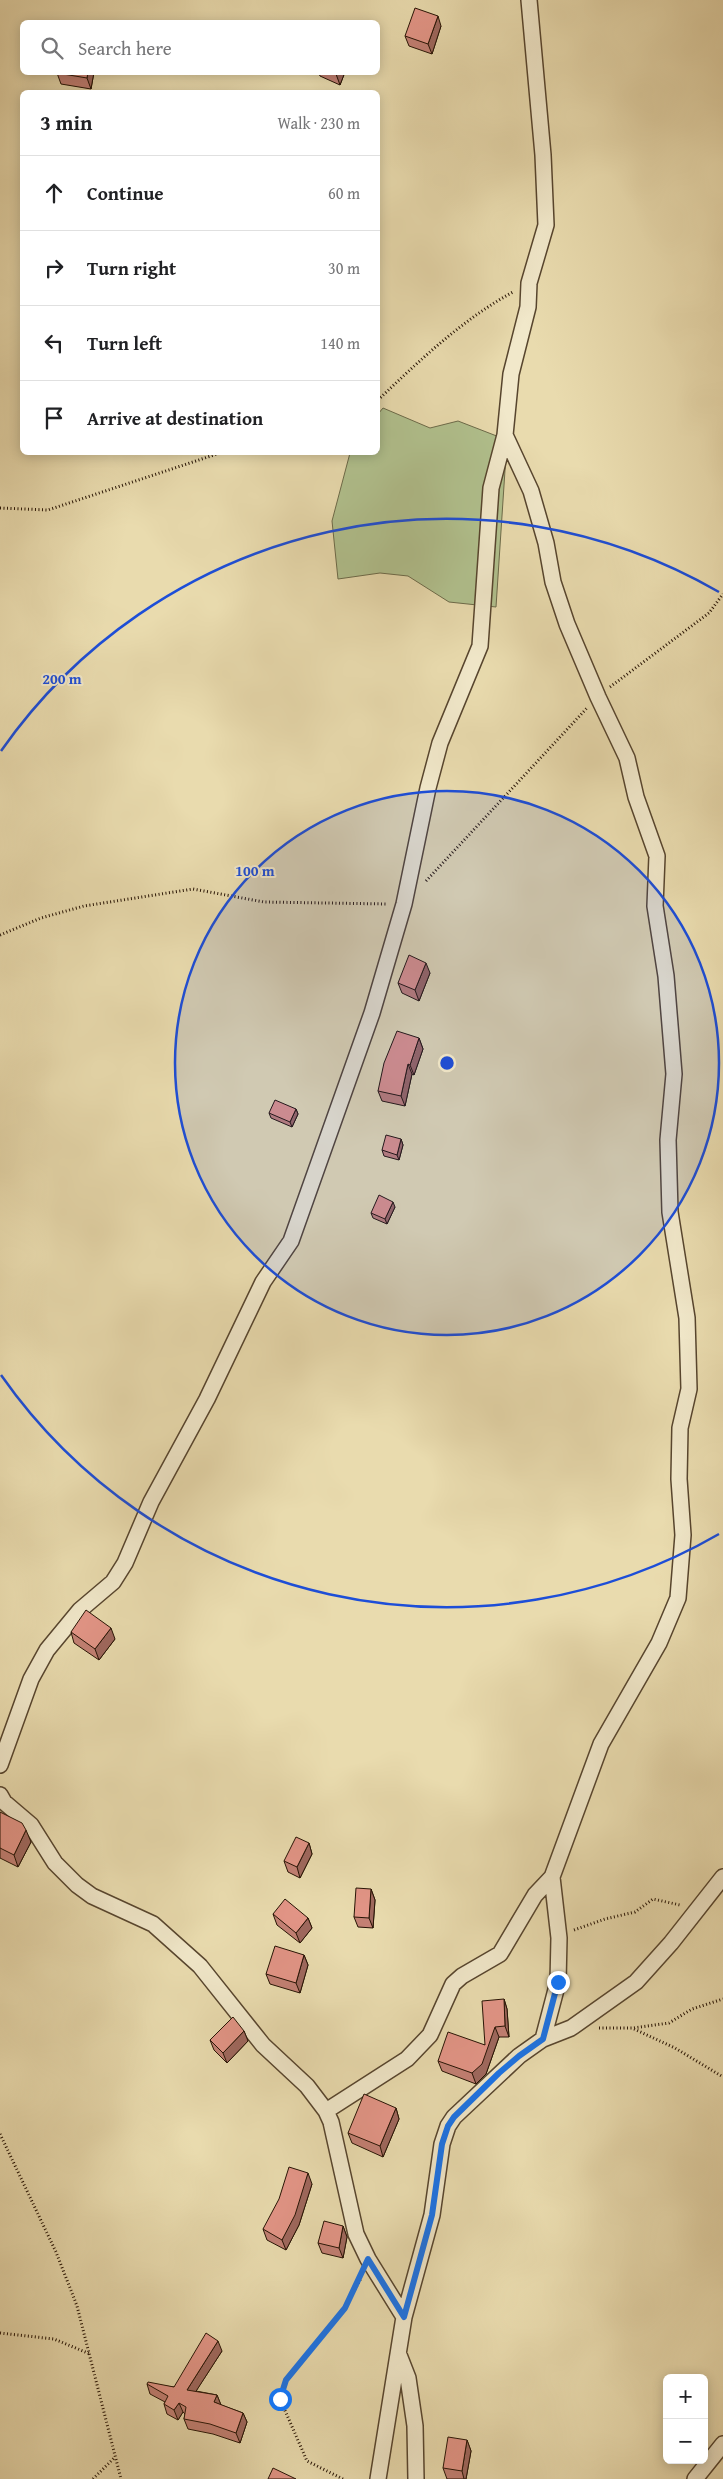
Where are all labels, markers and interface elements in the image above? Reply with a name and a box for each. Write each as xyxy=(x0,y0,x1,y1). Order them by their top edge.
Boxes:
search box xyxy=(20,20,380,75)
icon: search xyxy=(38,34,66,62)
text: Search here xyxy=(78,34,172,62)
text: 3 min xyxy=(40,107,92,138)
text: Walk · 230 m xyxy=(277,111,360,135)
icon: ahead xyxy=(40,179,68,207)
text: Continue xyxy=(87,179,164,207)
text: 60 m xyxy=(328,181,360,205)
icon: right xyxy=(40,254,68,282)
text: Turn right xyxy=(87,254,176,282)
text: 30 m xyxy=(328,256,360,280)
icon: left xyxy=(40,329,68,357)
text: Turn left xyxy=(87,329,162,357)
text: 140 m xyxy=(320,331,360,355)
icon: arrive xyxy=(40,404,68,432)
text: Arrive at destination xyxy=(87,404,263,432)
text: 200 m xyxy=(42,668,82,689)
text: 100 m xyxy=(235,860,275,881)
centre of rings xyxy=(438,1054,456,1072)
route end xyxy=(547,1971,570,1994)
map controls xyxy=(663,2374,708,2464)
button: + xyxy=(663,2374,708,2419)
route start xyxy=(269,2388,292,2411)
button: − xyxy=(663,2419,708,2464)

